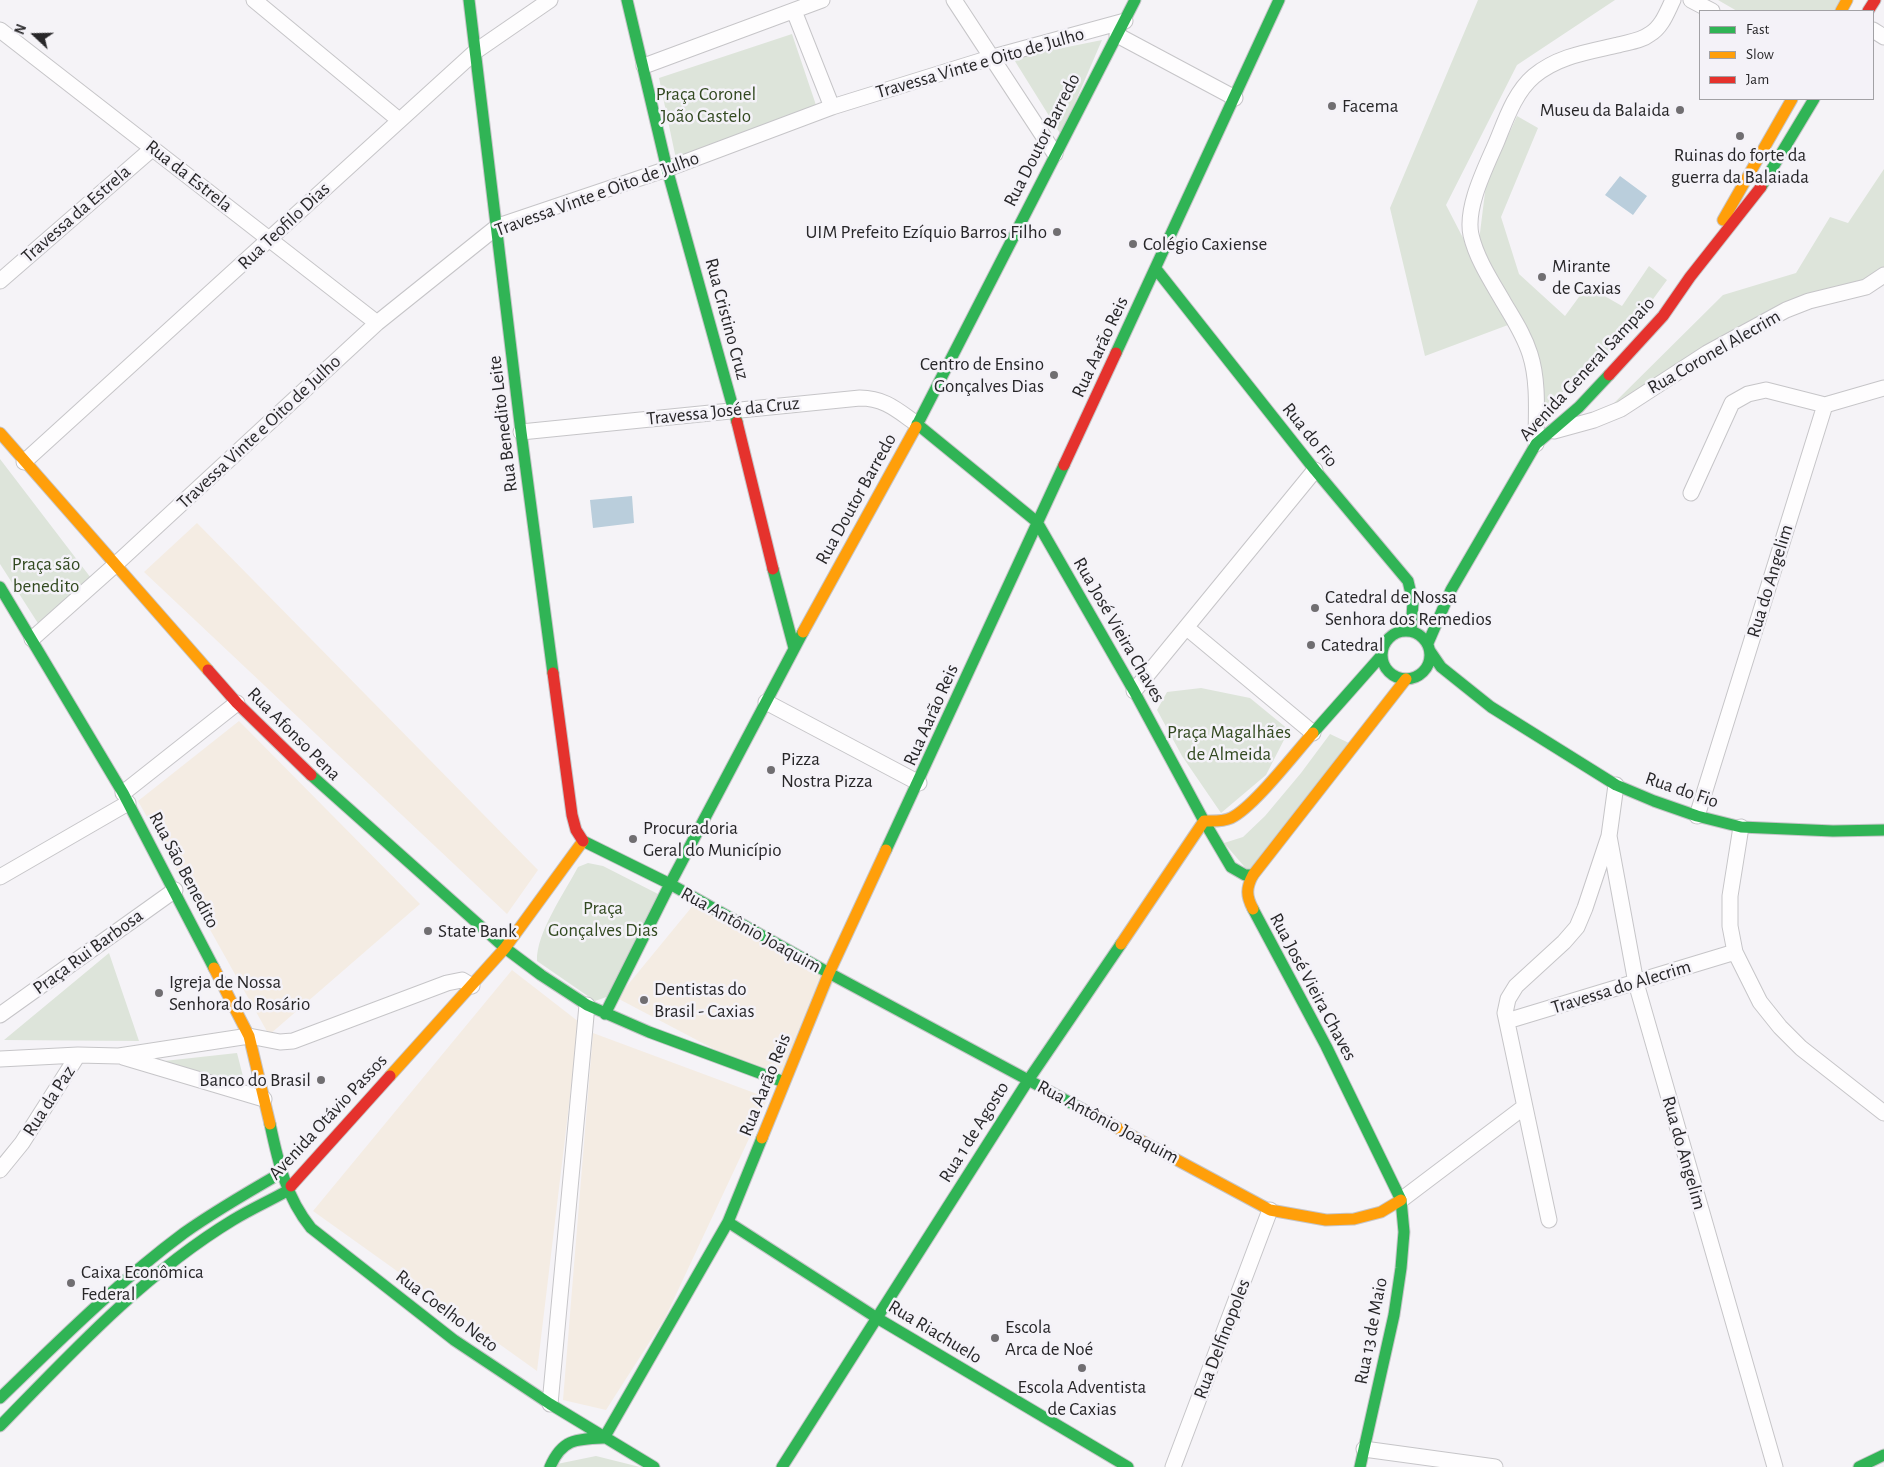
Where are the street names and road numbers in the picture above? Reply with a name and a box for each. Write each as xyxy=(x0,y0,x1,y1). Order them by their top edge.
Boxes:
street label: Travessa Vinte e Oito de Julho xyxy=(873,22,1087,104)
street label: Rua Doutor Barredo xyxy=(999,70,1085,210)
street label: Rua da Estrela xyxy=(141,135,237,217)
street label: Travessa Vinte e Oito de Julho xyxy=(492,146,702,242)
street label: Travessa da Estrela xyxy=(17,160,135,268)
street label: Rua Teofilo Dias xyxy=(233,177,335,275)
street label: Rua Cristino Cruz xyxy=(700,256,754,382)
street label: Avenida General Sampaio xyxy=(1514,292,1660,446)
street label: Rua Aarão Reis xyxy=(1067,293,1133,401)
street label: Rua Coronel Alecrim xyxy=(1644,305,1784,399)
street label: Travessa Vinte e Oito de Julho xyxy=(172,350,346,514)
street label: Rua Benedito Leite xyxy=(483,354,523,494)
street label: Travessa José da Cruz xyxy=(645,392,801,430)
street label: Rua do Fio xyxy=(1277,398,1343,472)
street label: Rua Doutor Barredo xyxy=(811,430,901,568)
street label: Rua do Angelim xyxy=(1742,522,1798,640)
street label: Rua José Vieira Chaves xyxy=(1068,553,1170,707)
street label: Rua Aarão Reis xyxy=(898,661,964,769)
street label: Rua Afonso Pena xyxy=(242,682,346,786)
street label: Rua do Fio xyxy=(1642,767,1722,813)
street label: Rua São Benedito xyxy=(144,808,224,932)
street label: Rua Antônio Joaquim xyxy=(677,882,825,978)
street label: Praça Rui Barbosa xyxy=(28,904,148,1000)
street label: Rua José Vieira Chaves xyxy=(1264,909,1362,1065)
street label: Travessa do Alecrim xyxy=(1548,955,1694,1019)
street label: Rua Aarão Reis xyxy=(734,1030,796,1140)
street label: Avenida Otávio Passos xyxy=(264,1049,392,1185)
street label: Rua da Paz xyxy=(18,1061,80,1141)
street label: Rua Antônio Joaquim xyxy=(1033,1075,1183,1169)
street label: Rua 1 de Agosto xyxy=(934,1077,1014,1187)
street label: Rua do Angelim xyxy=(1657,1094,1711,1212)
street label: Rua Coelho Neto xyxy=(391,1265,503,1357)
street label: Rua Delfinopoles xyxy=(1189,1276,1255,1402)
street label: Rua 13 de Maio xyxy=(1349,1276,1393,1386)
street label: Rua Riachuelo xyxy=(884,1295,986,1369)

